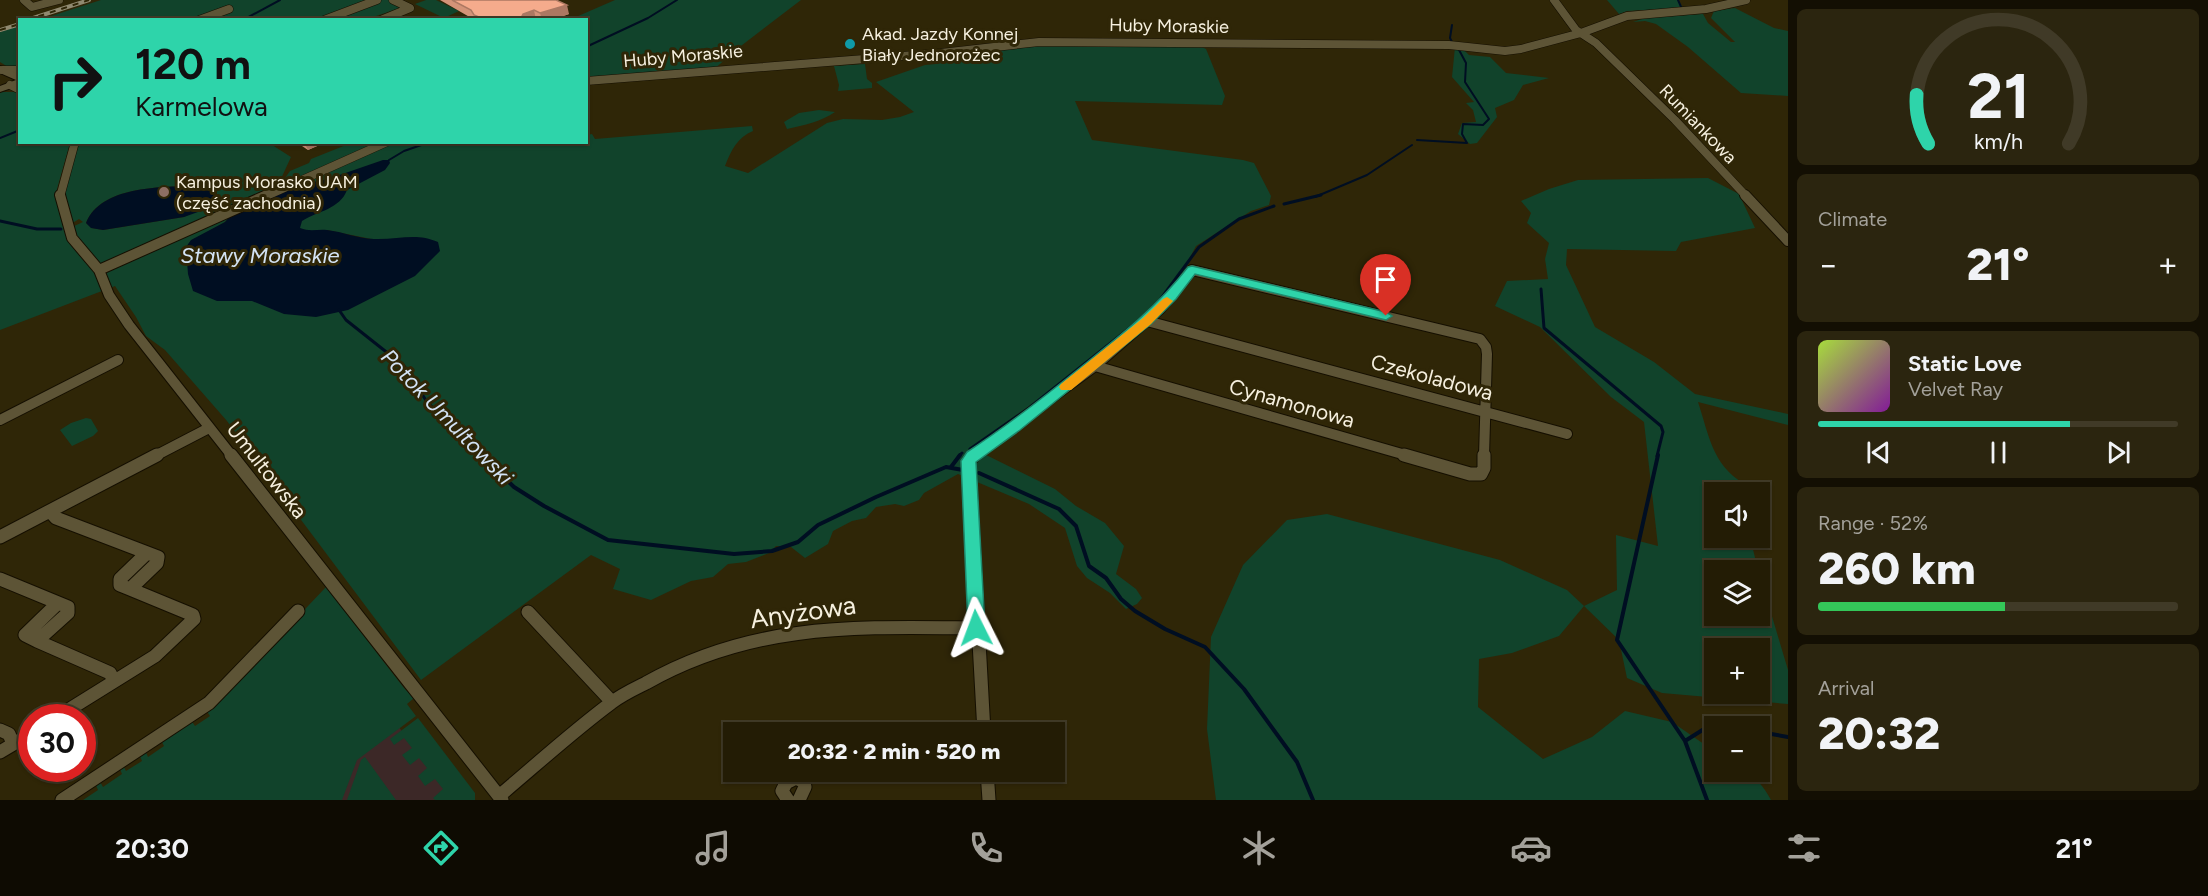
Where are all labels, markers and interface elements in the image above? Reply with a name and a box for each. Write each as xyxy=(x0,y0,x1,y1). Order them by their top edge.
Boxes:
street label: Huby Moraskie xyxy=(1109,14,1229,38)
place label: Akad. Jazdy Konnej Biały Jednorożec xyxy=(862,23,1018,66)
marker: Akad. Jazdy Konnej Biały Jednorożec xyxy=(843,37,857,51)
text: 120 m xyxy=(135,39,251,90)
street label: Huby Moraskie xyxy=(622,40,744,72)
icon: right xyxy=(36,42,114,120)
text: 21 xyxy=(1967,59,2029,134)
street label: Rumiankowa xyxy=(1655,80,1741,168)
text: Karmelowa xyxy=(135,90,268,123)
text: km/h xyxy=(1974,129,2022,154)
place label: Kampus Morasko UAM (część zachodnia) xyxy=(176,171,358,214)
marker: Kampus Morasko UAM (część zachodnia) xyxy=(157,185,171,199)
text: Climate xyxy=(1818,207,1887,231)
text: 21° xyxy=(1967,237,2029,291)
water label: Stawy Moraskie xyxy=(180,242,340,269)
text: − xyxy=(1818,245,1839,284)
text: + xyxy=(2157,245,2178,284)
pin xyxy=(1360,254,1411,316)
icon: arrive xyxy=(1369,263,1402,296)
water label: Potok Umultowski xyxy=(375,343,519,491)
street label: Czekoladowa xyxy=(1368,349,1496,405)
text: Static Love xyxy=(1908,350,2022,377)
street label: Cynamonowa xyxy=(1226,373,1358,433)
text: Velvet Ray xyxy=(1908,377,2003,401)
street label: Umultowska xyxy=(222,417,312,523)
icon: previous xyxy=(1862,436,1895,469)
icon: pause xyxy=(1982,436,2015,469)
icon: next xyxy=(2102,436,2135,469)
map controls xyxy=(1704,482,1770,782)
button: sound xyxy=(1704,482,1770,548)
text: Range · 52% xyxy=(1818,511,1928,535)
text: 260 km xyxy=(1818,541,1976,595)
button: layers xyxy=(1704,560,1770,626)
street label: Anyżowa xyxy=(748,589,858,635)
position arrow xyxy=(944,596,1008,660)
button: + xyxy=(1704,638,1770,704)
text: Arrival xyxy=(1818,676,1874,700)
speed limit sign: 30 xyxy=(18,704,96,782)
text: 20:32 xyxy=(1818,706,1940,760)
button: − xyxy=(1704,716,1770,782)
text: 20:32 · 2 min · 520 m xyxy=(788,738,1000,765)
icon: directions xyxy=(420,827,462,869)
icon: music xyxy=(692,827,734,869)
icon: phone xyxy=(965,827,1007,869)
icon: climate xyxy=(1238,827,1280,869)
icon: car xyxy=(1510,827,1552,869)
icon: filters xyxy=(1783,827,1825,869)
text: 20:30 xyxy=(115,832,189,865)
text: 21° xyxy=(2055,832,2093,865)

